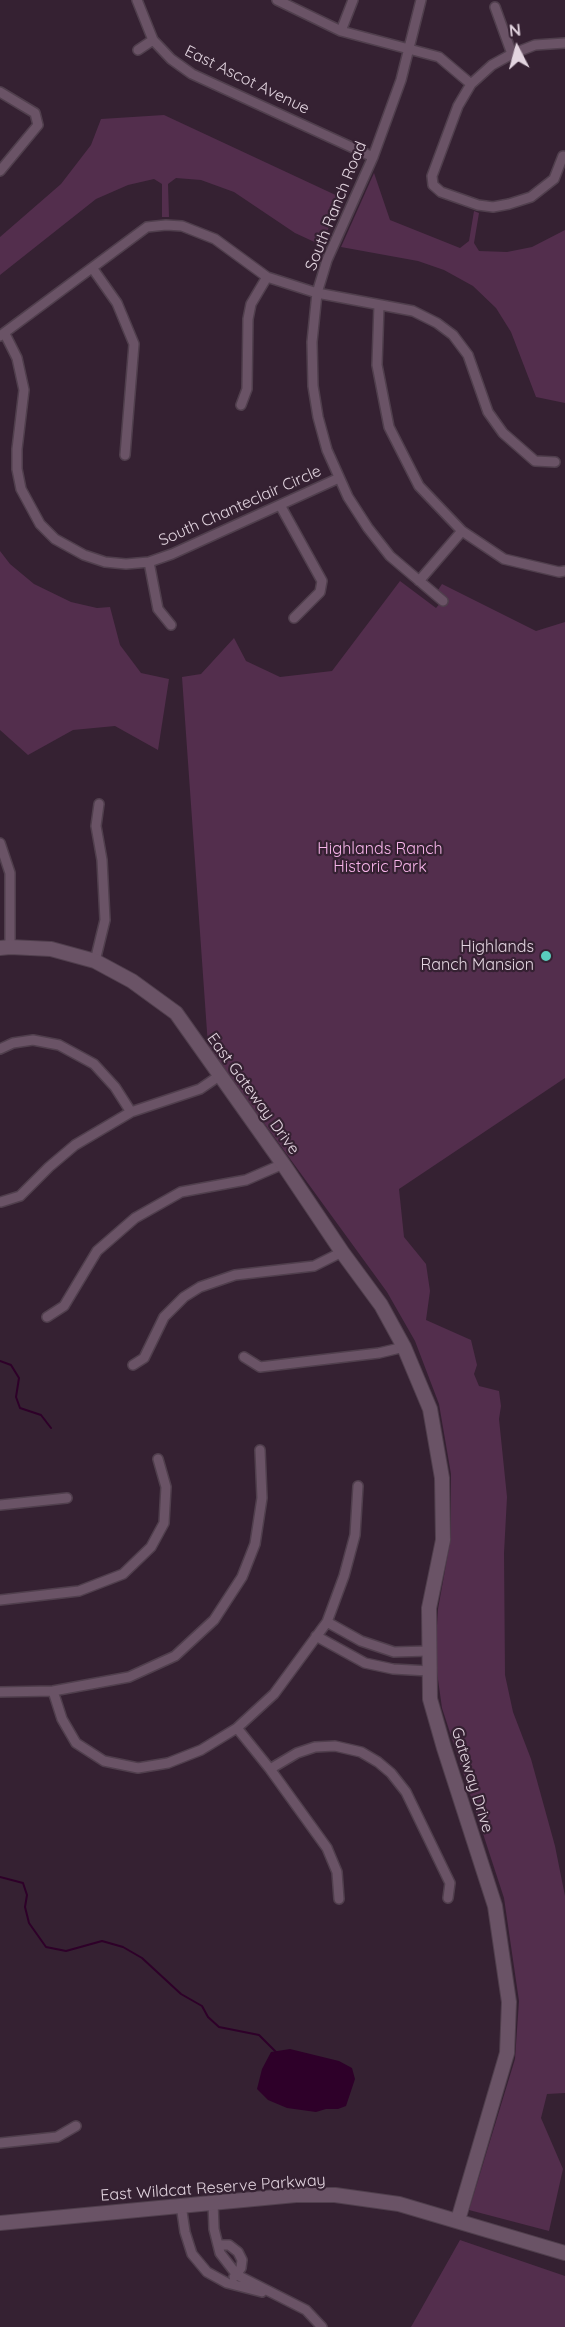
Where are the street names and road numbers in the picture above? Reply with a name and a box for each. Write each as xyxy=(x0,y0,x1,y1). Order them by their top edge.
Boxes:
street label: East Ascot Avenue xyxy=(181,41,313,119)
street label: South Ranch Road xyxy=(301,139,371,273)
street label: South Chanteclair Circle xyxy=(156,462,324,550)
street label: East Gateway Drive xyxy=(203,1030,303,1158)
street label: Gateway Drive xyxy=(447,1725,497,1835)
street label: East Wildcat Reserve Parkway xyxy=(100,2171,326,2205)

